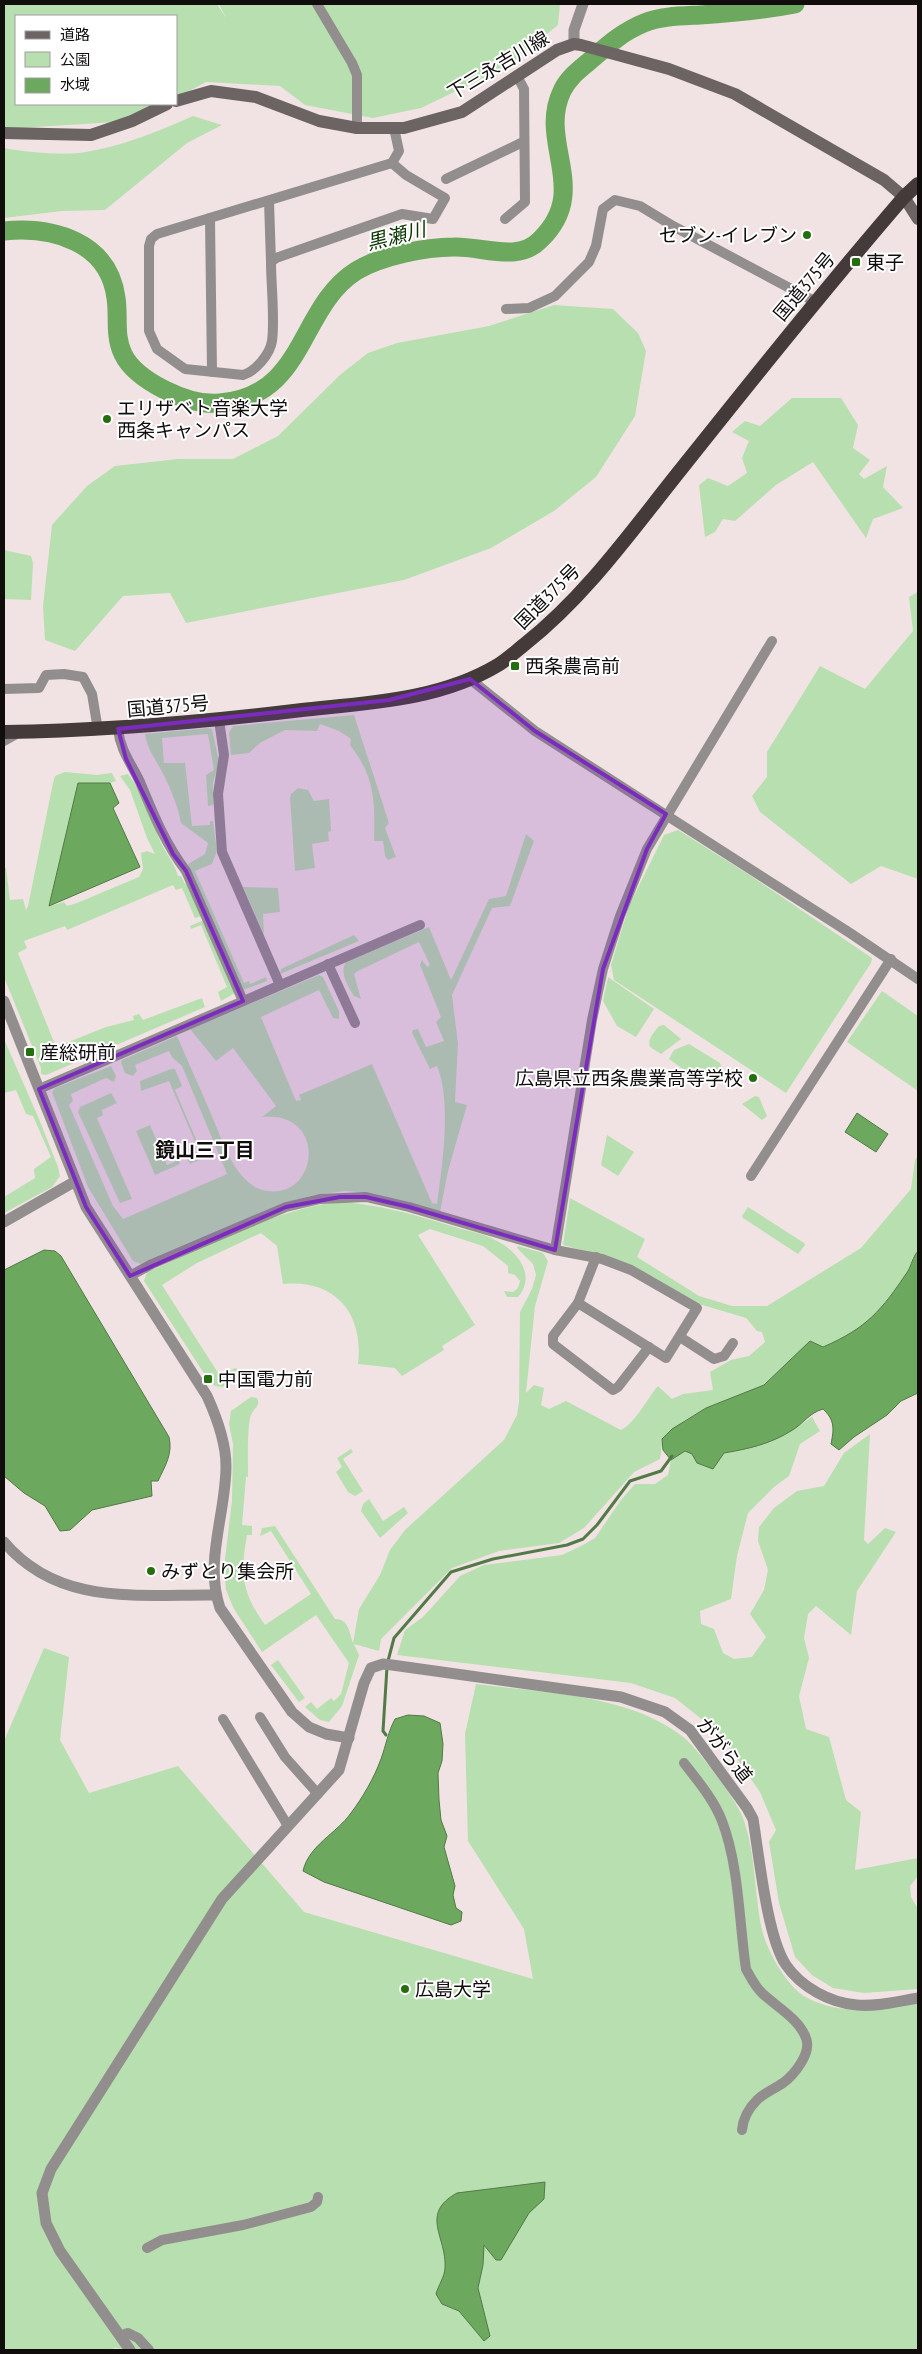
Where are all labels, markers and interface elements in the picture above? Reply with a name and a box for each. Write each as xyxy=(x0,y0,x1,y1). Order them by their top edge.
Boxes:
legend xyxy=(15,15,178,105)
text: 道路 xyxy=(60,25,90,44)
street label: 下三永吉川線 xyxy=(443,25,553,105)
text: 公園 xyxy=(60,50,90,69)
text: 水域 xyxy=(60,75,90,94)
water label: 黒瀬川 xyxy=(364,216,430,256)
place label: セブン-イレブン xyxy=(658,223,797,247)
marker: セブン-イレブン xyxy=(801,229,813,241)
street label: 国道375号 xyxy=(768,247,840,325)
place label: 東子 xyxy=(866,250,904,274)
marker: 東子 xyxy=(850,256,862,268)
place label: エリザベト音楽大学 西条キャンパス xyxy=(117,396,288,442)
marker: エリザベト音楽大学 西条キャンパス xyxy=(101,413,113,425)
street label: 国道375号 xyxy=(509,558,585,634)
place label: 西条農高前 xyxy=(525,654,620,678)
marker: 西条農高前 xyxy=(509,660,521,672)
street label: 国道375号 xyxy=(126,690,210,722)
place label: 産総研前 xyxy=(40,1040,116,1064)
marker: 産総研前 xyxy=(24,1046,36,1058)
place label: 広島県立西条農業高等学校 xyxy=(515,1066,743,1090)
marker: 広島県立西条農業高等学校 xyxy=(747,1072,759,1084)
district label: 鏡山三丁目 xyxy=(155,1137,255,1163)
place label: 中国電力前 xyxy=(218,1367,313,1391)
marker: 中国電力前 xyxy=(202,1373,214,1385)
place label: みずとり集会所 xyxy=(161,1559,294,1583)
marker: みずとり集会所 xyxy=(145,1565,157,1577)
street label: ががら道 xyxy=(692,1713,758,1787)
place label: 広島大学 xyxy=(415,1977,491,2001)
marker: 広島大学 xyxy=(399,1983,411,1995)

